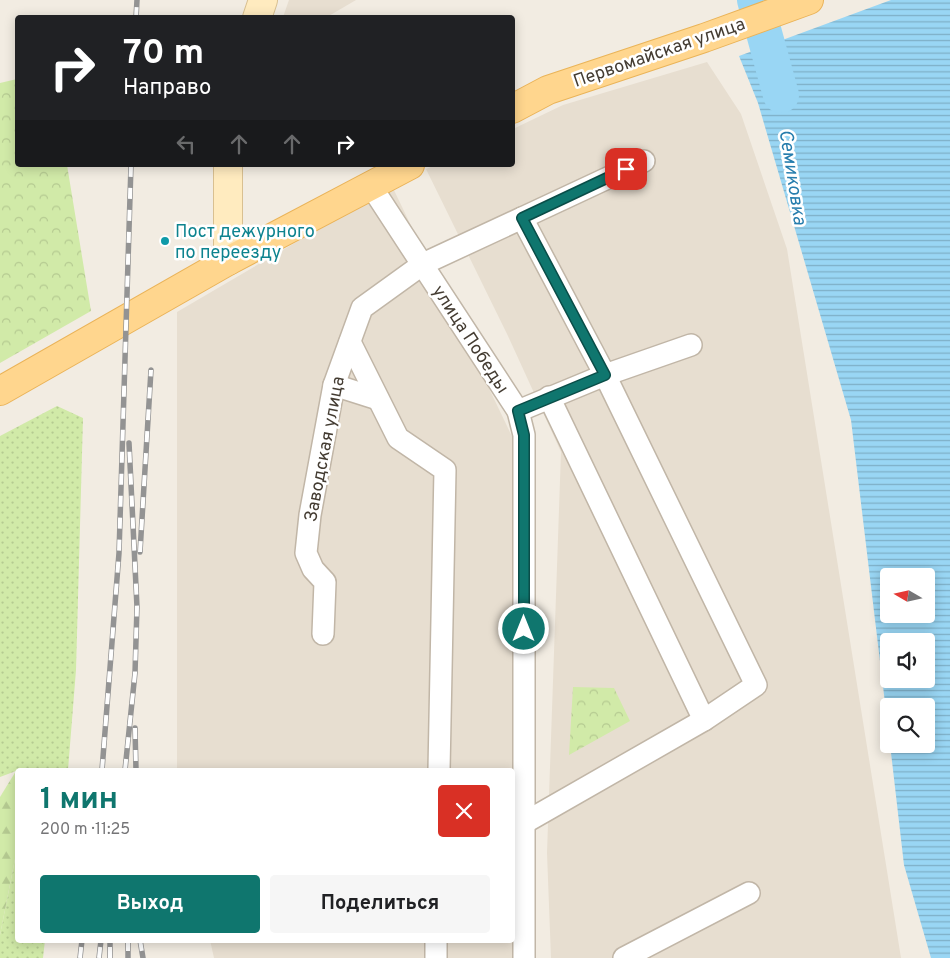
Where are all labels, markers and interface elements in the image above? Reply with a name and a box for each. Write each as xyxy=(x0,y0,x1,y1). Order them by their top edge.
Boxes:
street label: Первомайская улица xyxy=(571,13,748,94)
text: 70 m xyxy=(123,32,204,76)
icon: right xyxy=(40,35,105,100)
text: Направо xyxy=(123,75,211,102)
water label: Семиковка xyxy=(773,128,811,227)
icon: left xyxy=(172,130,200,158)
icon: ahead xyxy=(225,130,253,158)
icon: ahead xyxy=(278,130,306,158)
icon: right xyxy=(331,130,359,158)
pin xyxy=(605,148,647,190)
icon: arrive xyxy=(612,155,640,183)
place label: Пост дежурного по переезду xyxy=(175,221,315,265)
marker: Пост дежурного по переезду xyxy=(159,235,171,247)
street label: улица Победы xyxy=(426,281,513,398)
street label: Заводская улица xyxy=(300,374,351,524)
north arrow xyxy=(880,568,935,622)
map controls xyxy=(880,568,935,753)
position arrow xyxy=(497,602,549,654)
button: sound xyxy=(880,633,935,688)
button: search xyxy=(880,698,935,753)
text: 1 мин xyxy=(40,782,118,819)
button: close xyxy=(438,785,490,837)
text: 200 m · 11:25 xyxy=(40,820,130,840)
button: Выход xyxy=(40,875,260,933)
button: Поделиться xyxy=(270,875,490,933)

